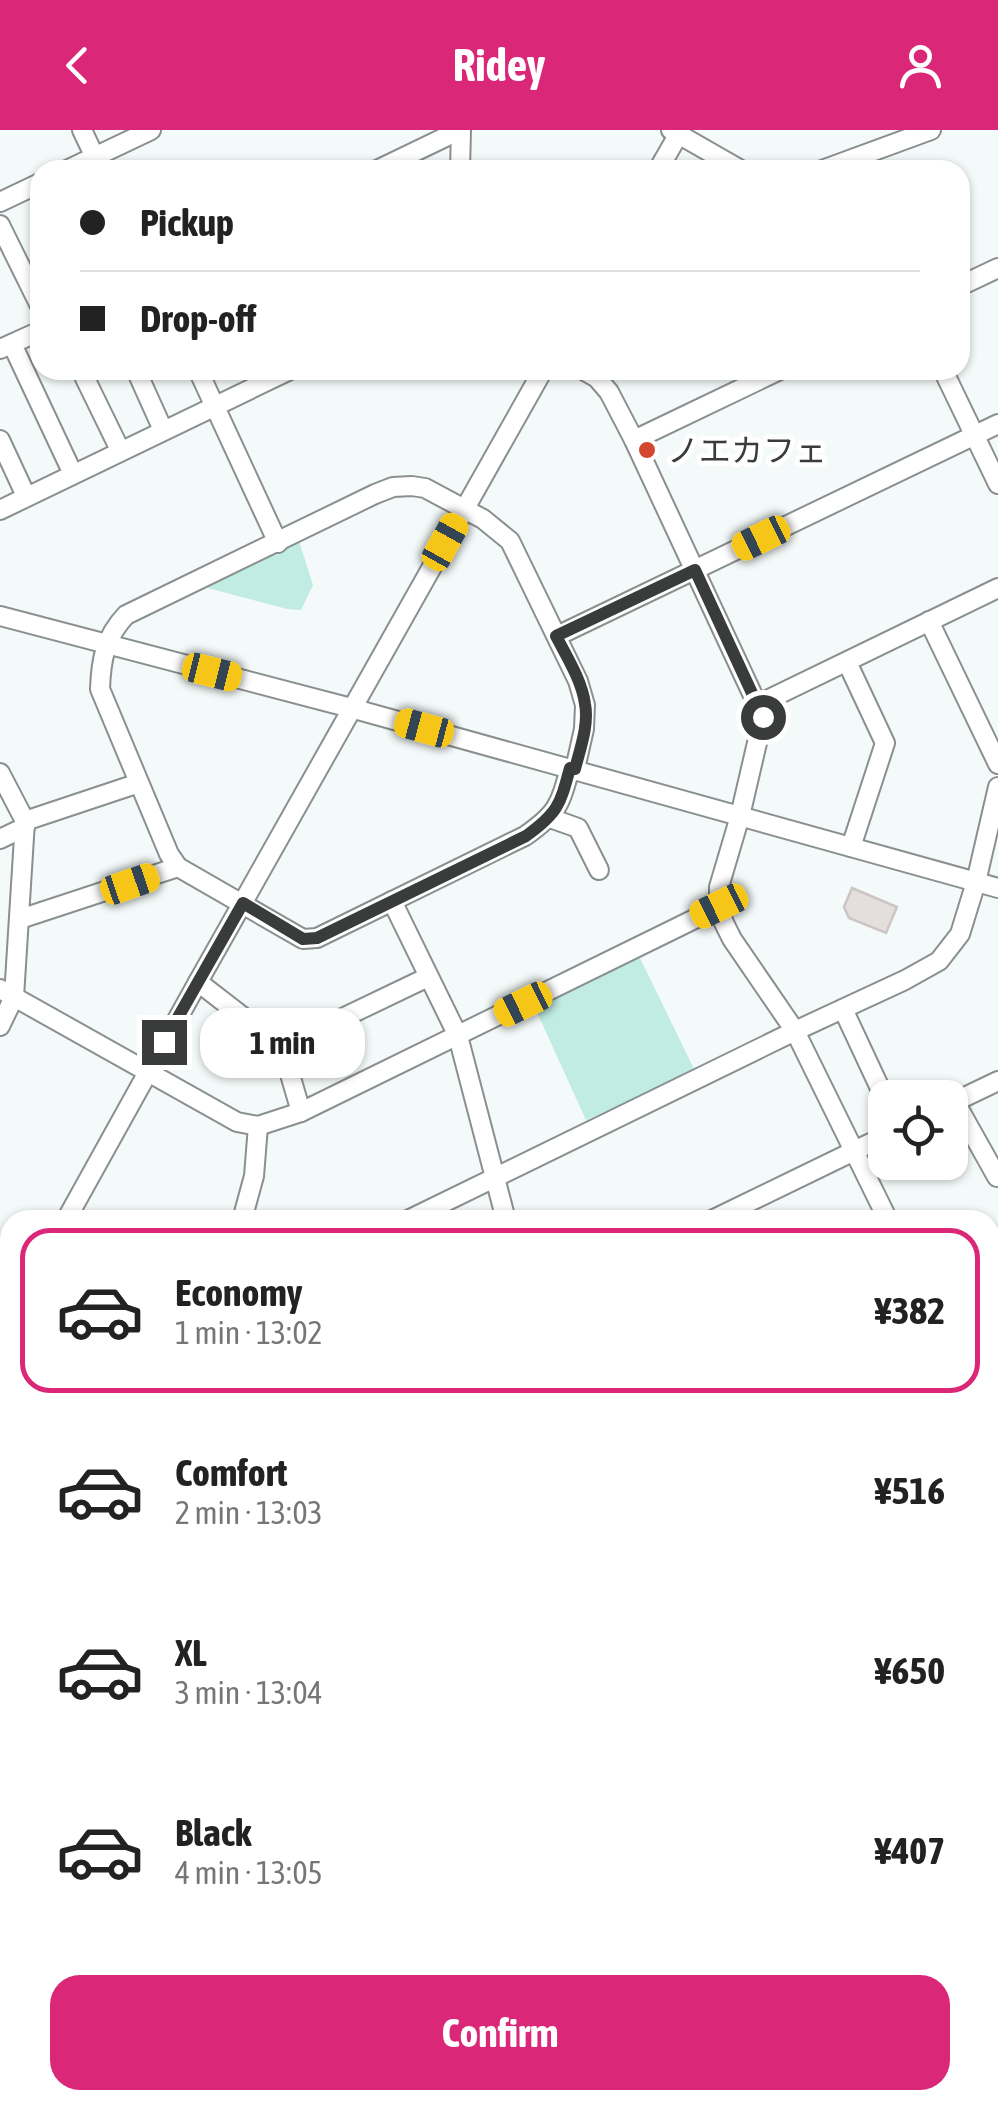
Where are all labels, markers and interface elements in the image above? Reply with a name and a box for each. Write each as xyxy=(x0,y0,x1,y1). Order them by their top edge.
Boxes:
icon: back xyxy=(50,38,105,93)
icon: person xyxy=(893,38,948,93)
text: Ridey xyxy=(453,39,545,91)
text: Pickup xyxy=(140,201,234,244)
text: Drop-off xyxy=(140,297,256,340)
place label: ノエカフェ xyxy=(667,432,827,469)
marker: ノエカフェ xyxy=(636,439,658,461)
car xyxy=(417,508,473,576)
car xyxy=(727,511,795,565)
car xyxy=(179,650,245,694)
route start xyxy=(741,695,786,740)
car xyxy=(391,706,457,750)
car xyxy=(97,860,163,908)
car xyxy=(685,879,753,933)
car xyxy=(489,977,557,1031)
callout: 1 min xyxy=(199,1007,364,1077)
route end xyxy=(142,1020,187,1065)
text: 1 min xyxy=(250,1024,315,1061)
map controls xyxy=(868,1080,968,1180)
button: locate xyxy=(868,1080,968,1180)
icon: car xyxy=(55,1266,145,1356)
text: Economy xyxy=(175,1271,302,1314)
text: ¥382 xyxy=(875,1289,945,1332)
text: 1 min · 13:02 xyxy=(175,1314,322,1351)
icon: car xyxy=(55,1446,145,1536)
text: Comfort xyxy=(175,1451,287,1494)
text: ¥516 xyxy=(875,1469,945,1512)
text: 2 min · 13:03 xyxy=(175,1494,322,1531)
icon: car xyxy=(55,1626,145,1716)
text: XL xyxy=(175,1631,207,1674)
text: ¥650 xyxy=(875,1649,945,1692)
text: 3 min · 13:04 xyxy=(175,1674,322,1711)
icon: car xyxy=(55,1806,145,1896)
text: Black xyxy=(175,1811,252,1854)
text: ¥407 xyxy=(875,1829,945,1872)
text: 4 min · 13:05 xyxy=(175,1854,322,1891)
button: Confirm xyxy=(50,1975,950,2090)

